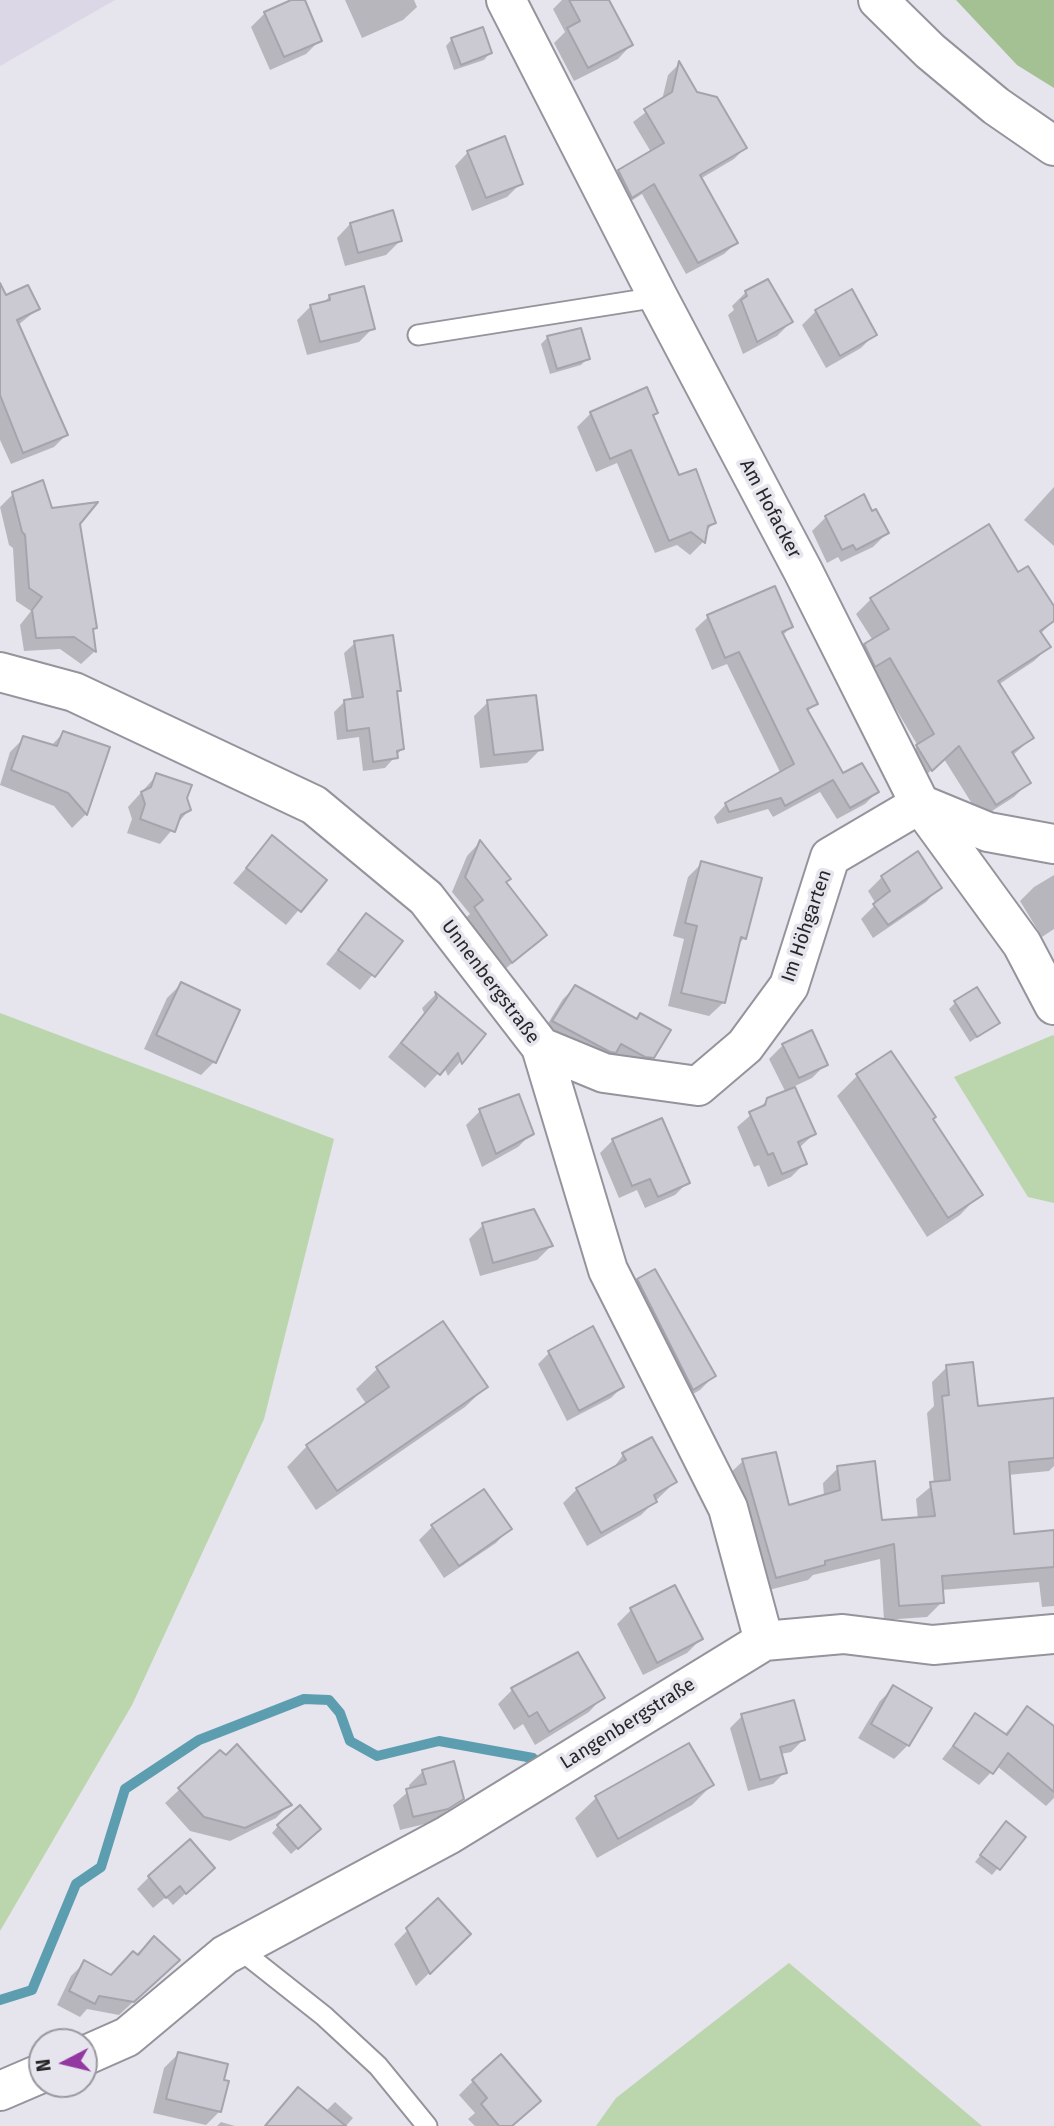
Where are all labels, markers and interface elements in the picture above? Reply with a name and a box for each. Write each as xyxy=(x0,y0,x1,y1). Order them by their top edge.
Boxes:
street label: Am Hofacker xyxy=(734,456,806,562)
street label: Im Höhgarten xyxy=(777,867,837,985)
street label: Unnenbergstraße xyxy=(436,916,544,1048)
street label: Langenbergstraße xyxy=(556,1673,700,1775)
north arrow xyxy=(28,2028,98,2098)
text: N xyxy=(31,2058,56,2073)

